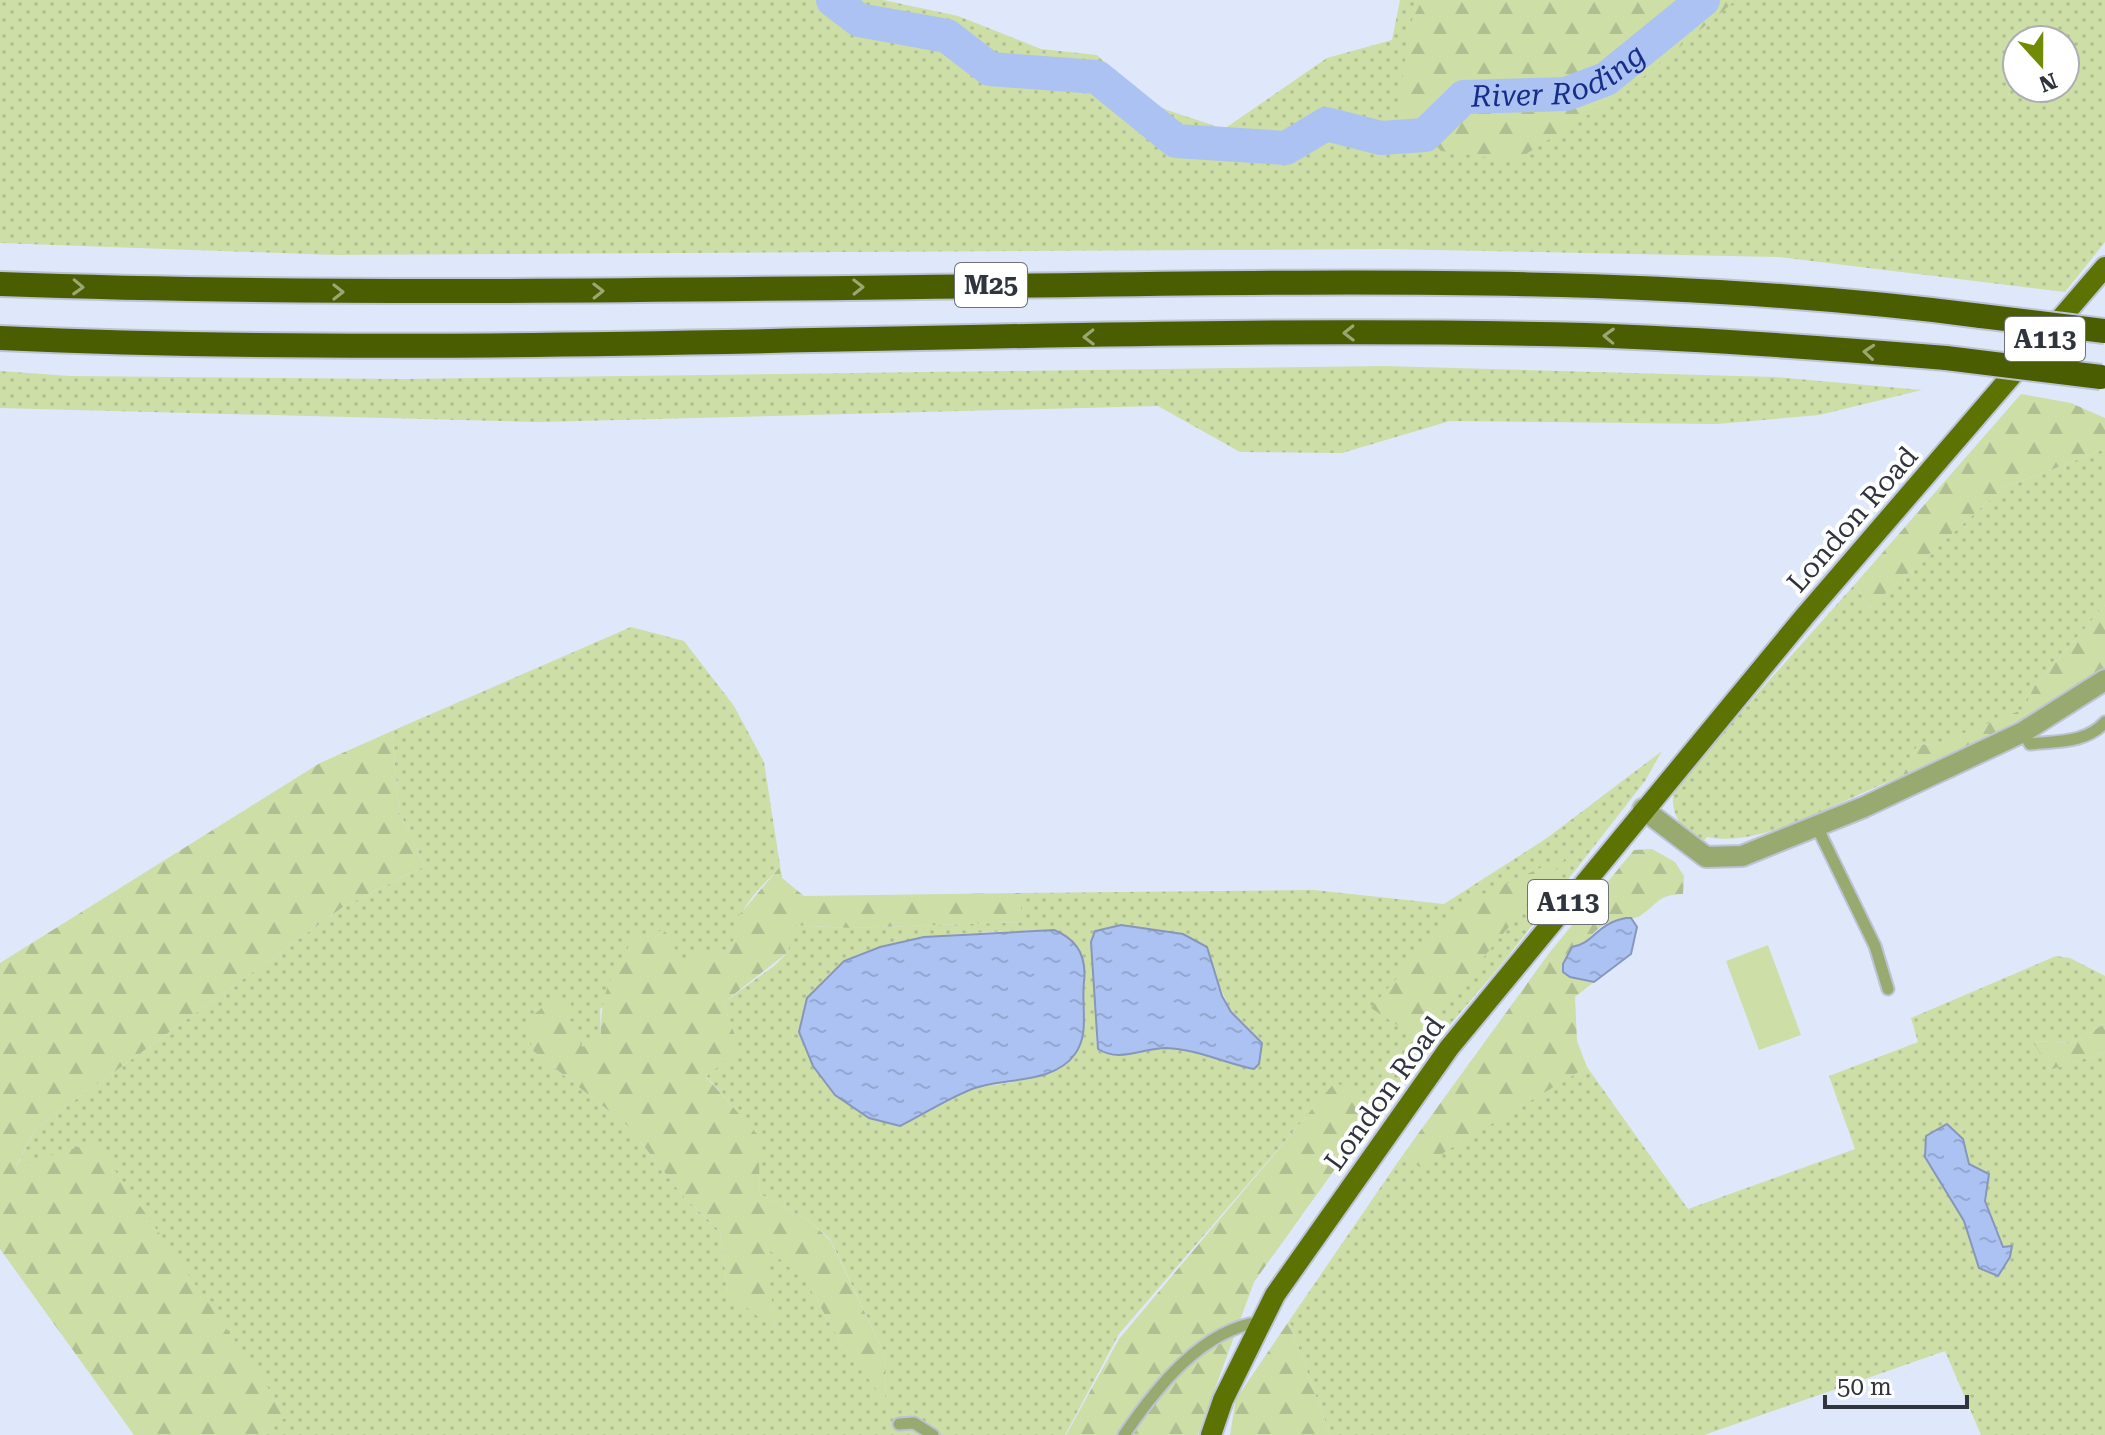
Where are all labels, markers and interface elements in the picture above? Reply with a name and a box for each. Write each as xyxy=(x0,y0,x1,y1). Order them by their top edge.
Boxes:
north arrow xyxy=(2001,24,2081,104)
water label: River Roding xyxy=(1469,37,1652,114)
text: N xyxy=(2036,67,2060,97)
road number: M25 xyxy=(955,263,1027,307)
one-way arrow xyxy=(72,278,85,295)
one-way arrow xyxy=(852,278,865,296)
one-way arrow xyxy=(592,282,605,300)
one-way arrow xyxy=(332,283,345,301)
road number: A113 xyxy=(2005,317,2085,361)
one-way arrow xyxy=(1342,325,1355,342)
one-way arrow xyxy=(1602,328,1615,345)
one-way arrow xyxy=(1082,329,1095,346)
one-way arrow xyxy=(1862,344,1875,361)
street label: London Road xyxy=(1780,440,1924,599)
road number: A113 xyxy=(1528,880,1608,924)
street label: London Road xyxy=(1318,1010,1451,1177)
scale bar xyxy=(1825,1359,1967,1409)
text: 50 m xyxy=(1837,1373,1892,1401)

